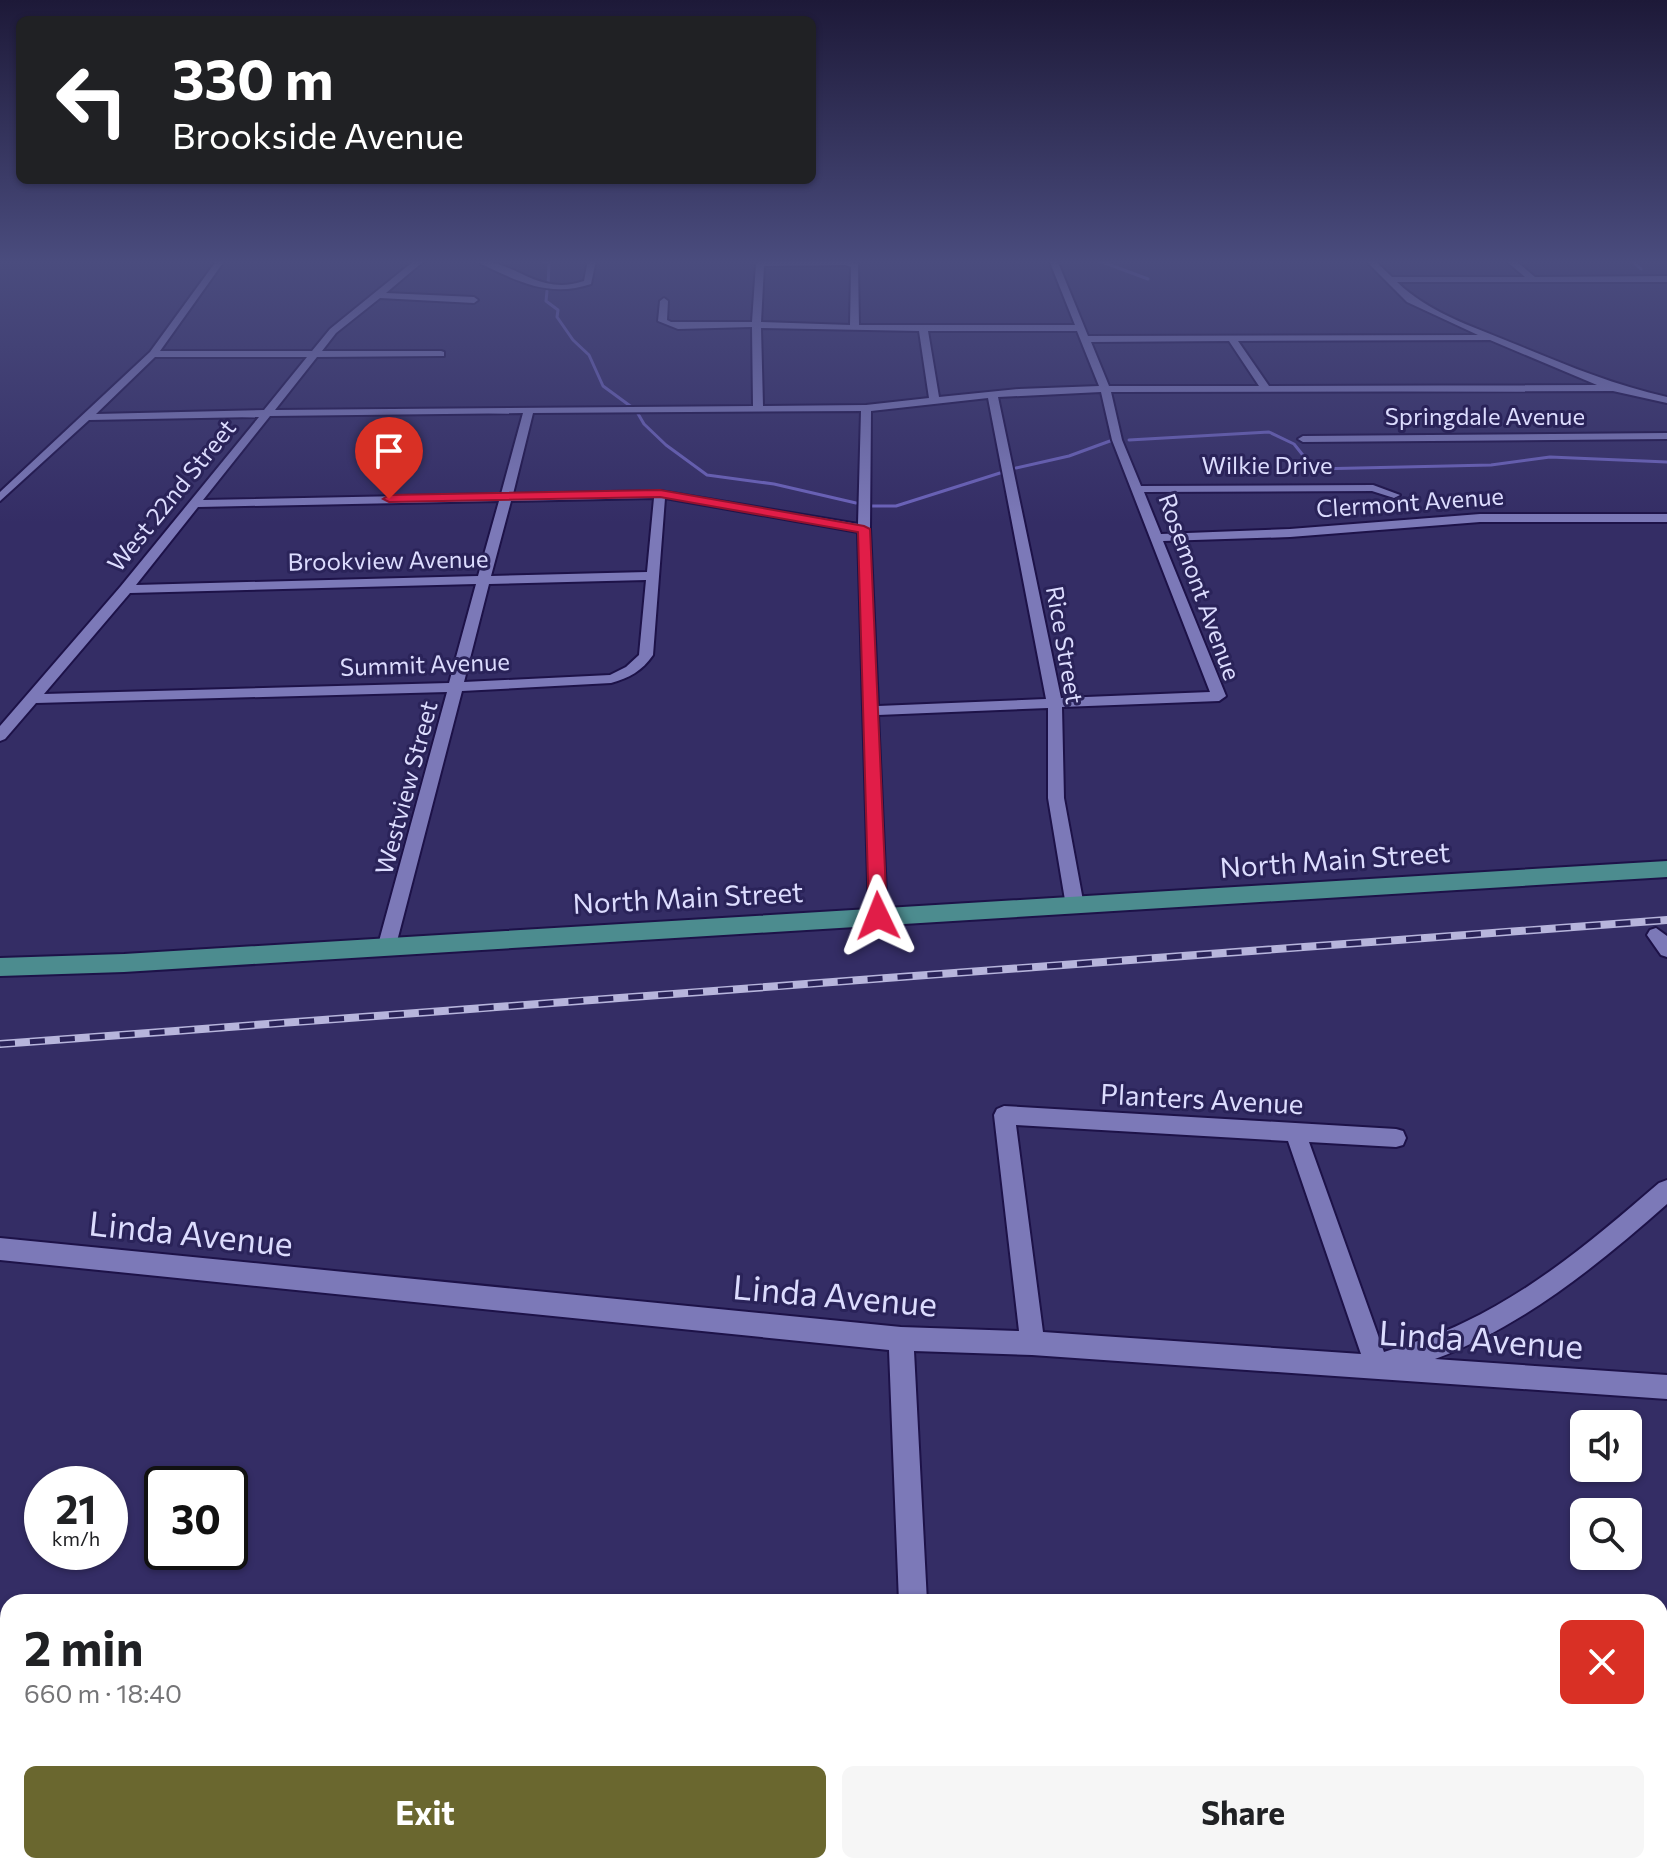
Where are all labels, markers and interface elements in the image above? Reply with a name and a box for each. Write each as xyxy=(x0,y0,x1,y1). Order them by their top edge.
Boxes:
text: 330 m xyxy=(172,43,334,112)
icon: left xyxy=(40,48,144,152)
text: Brookside Avenue xyxy=(172,112,464,156)
street label: Springdale Avenue xyxy=(1385,401,1585,430)
street label: West 22nd Street xyxy=(101,413,241,577)
pin xyxy=(355,417,423,499)
icon: arrive xyxy=(367,429,411,473)
street label: Wilkie Drive xyxy=(1201,450,1333,479)
street label: Clermont Avenue xyxy=(1315,480,1505,523)
street label: Rosemont Avenue xyxy=(1153,489,1248,684)
street label: Brookview Avenue xyxy=(287,543,489,576)
street label: Rice Street xyxy=(1041,584,1090,706)
street label: Summit Avenue xyxy=(340,646,510,681)
street label: Westview Street xyxy=(368,697,443,878)
street label: North Main Street xyxy=(1219,834,1451,884)
street label: North Main Street xyxy=(572,874,804,920)
position arrow xyxy=(836,874,920,958)
street label: Planters Avenue xyxy=(1100,1076,1305,1120)
street label: Linda Avenue xyxy=(87,1200,295,1264)
street label: Linda Avenue xyxy=(731,1264,939,1324)
street label: Linda Avenue xyxy=(1377,1310,1585,1366)
map controls xyxy=(1570,1410,1642,1570)
button: sound xyxy=(1570,1410,1642,1482)
speed limit sign: 30 xyxy=(144,1466,248,1570)
text: 21 xyxy=(56,1483,96,1532)
button: search xyxy=(1570,1498,1642,1570)
text: km/h xyxy=(52,1526,100,1550)
text: 2 min xyxy=(24,1617,144,1676)
button: close xyxy=(1560,1620,1644,1704)
text: 660 m · 18:40 xyxy=(24,1677,182,1708)
button: Exit xyxy=(24,1766,826,1858)
button: Share xyxy=(842,1766,1644,1858)

